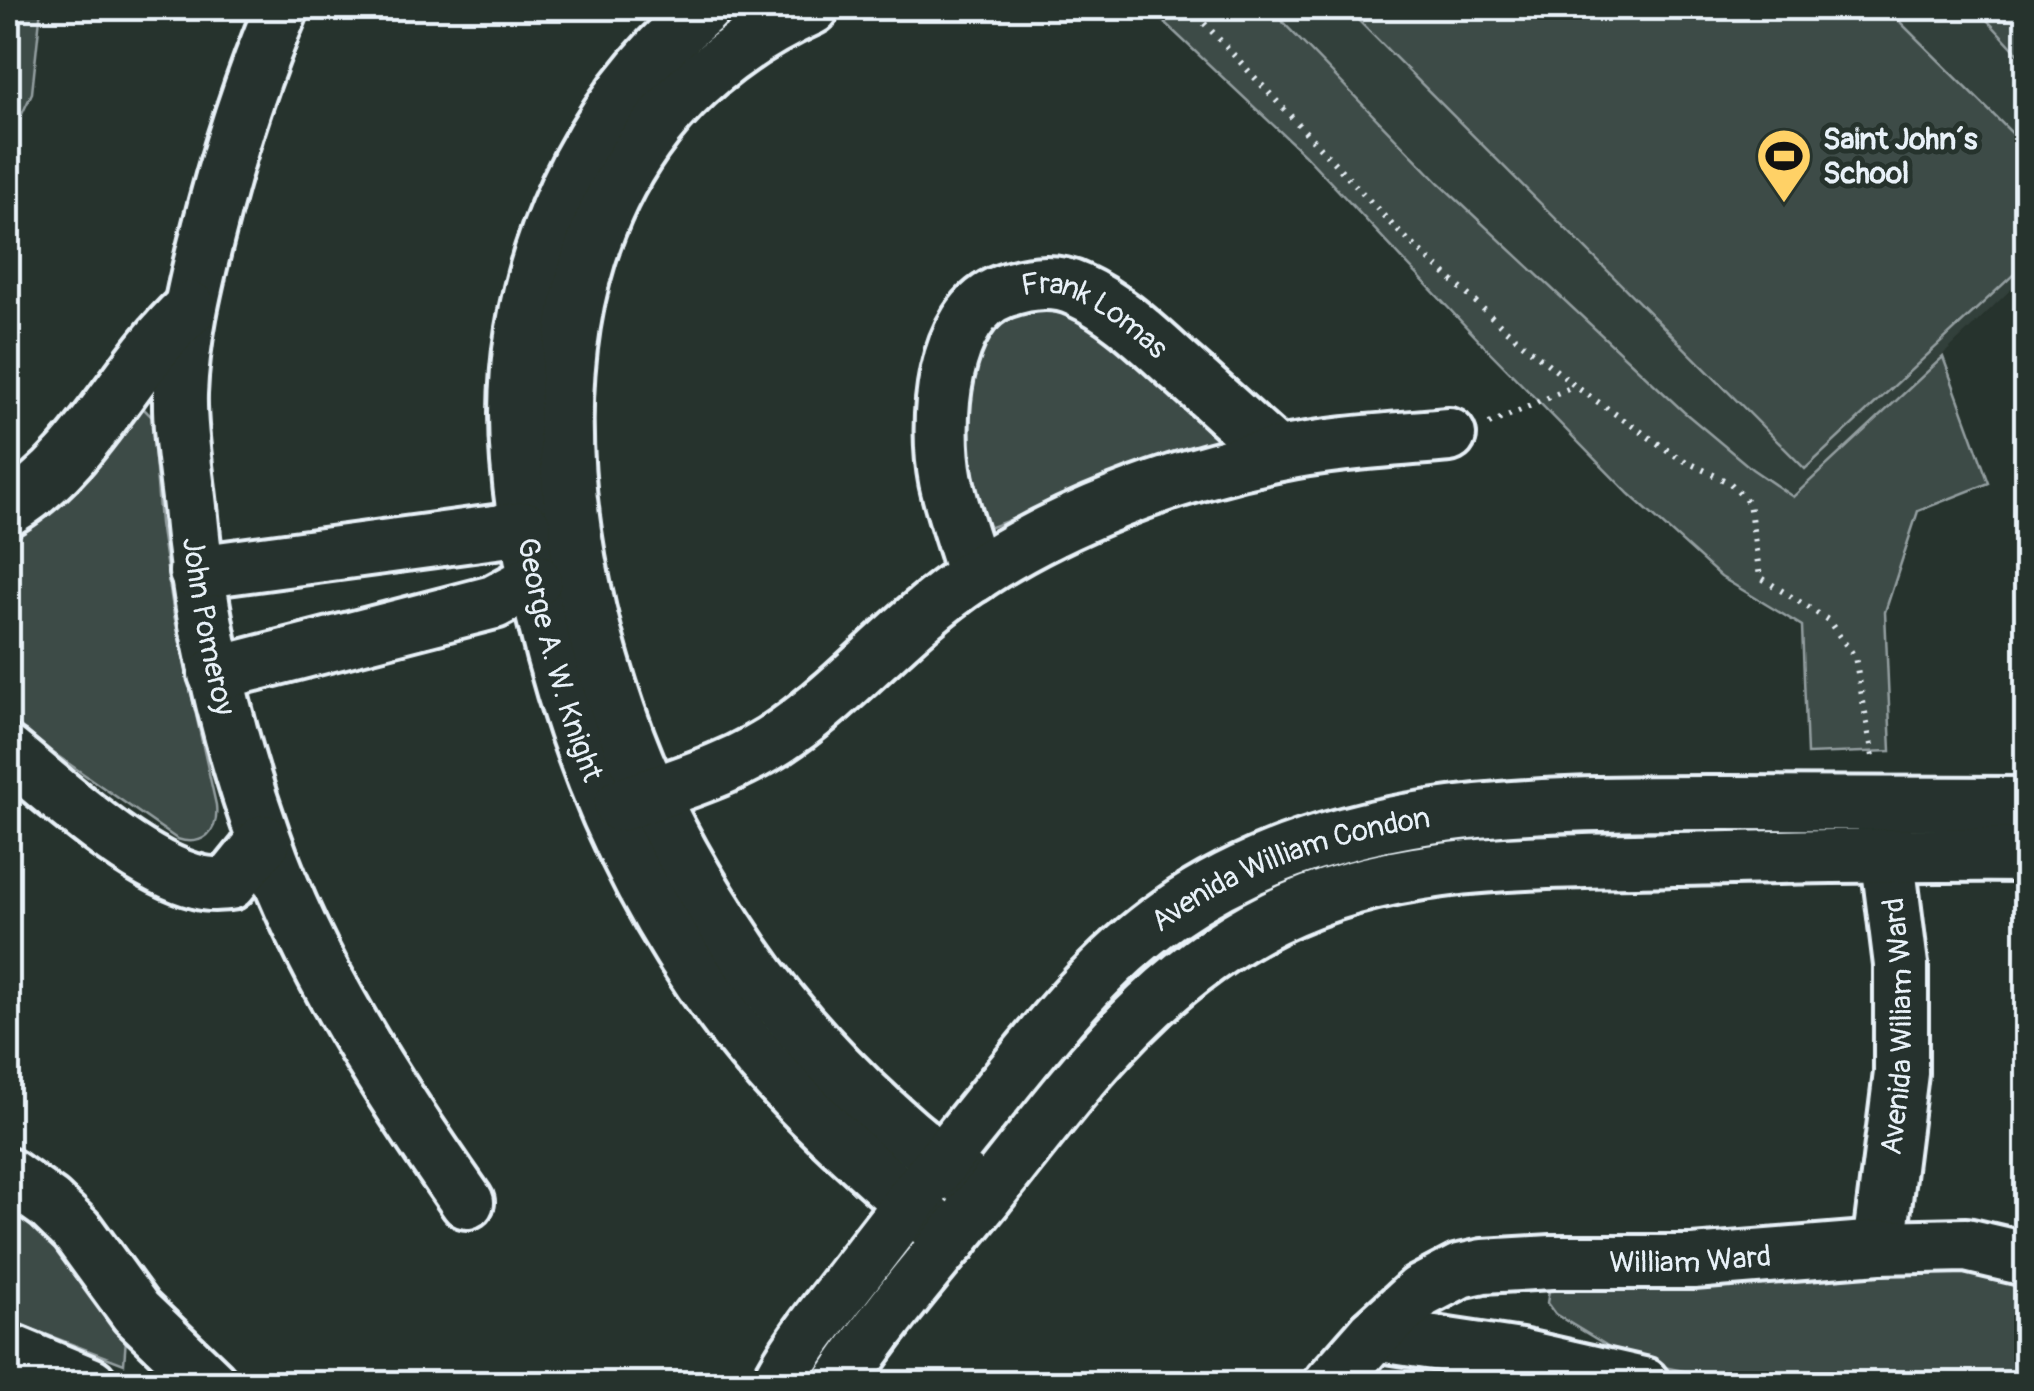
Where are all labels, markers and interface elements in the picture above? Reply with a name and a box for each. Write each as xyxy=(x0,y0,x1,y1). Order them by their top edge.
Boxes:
place label: Saint John´s School xyxy=(1823,121,1978,192)
sports icon: Saint John´s School xyxy=(1754,126,1814,205)
street label: Frank Lomas xyxy=(1019,265,1176,367)
street label: John Pomeroy xyxy=(174,535,243,719)
street label: George A. W. Knight xyxy=(509,535,611,788)
street label: Avenida William Condon xyxy=(1144,799,1433,940)
street label: Avenida Wiliam Ward xyxy=(1873,896,1920,1157)
street label: William Ward xyxy=(1609,1238,1773,1281)

